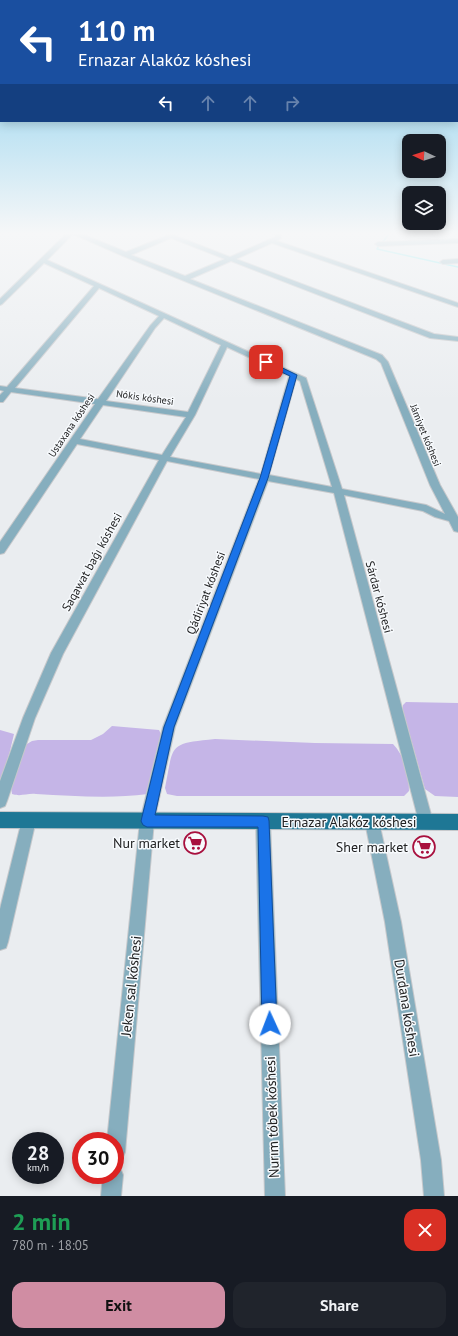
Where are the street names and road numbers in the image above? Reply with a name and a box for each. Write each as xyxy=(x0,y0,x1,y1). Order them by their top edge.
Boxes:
street label: Nókis kóshesi xyxy=(115,387,175,408)
street label: Ustaxana kóshesi xyxy=(45,391,97,460)
street label: Jámiyet kóshesi xyxy=(407,401,444,468)
street label: Saqawat baǵı kóshesi xyxy=(58,510,125,614)
street label: Qádiriyat kóshesi xyxy=(183,549,228,637)
street label: Sárdar kóshesi xyxy=(363,559,396,635)
street label: Ernazar Alakóz kóshesi xyxy=(281,813,417,831)
street label: Jeken sal kóshesi xyxy=(117,935,145,1038)
street label: Durdana kóshesi xyxy=(390,958,424,1058)
street label: Nurım tóbek kóshesi xyxy=(261,1056,283,1178)

